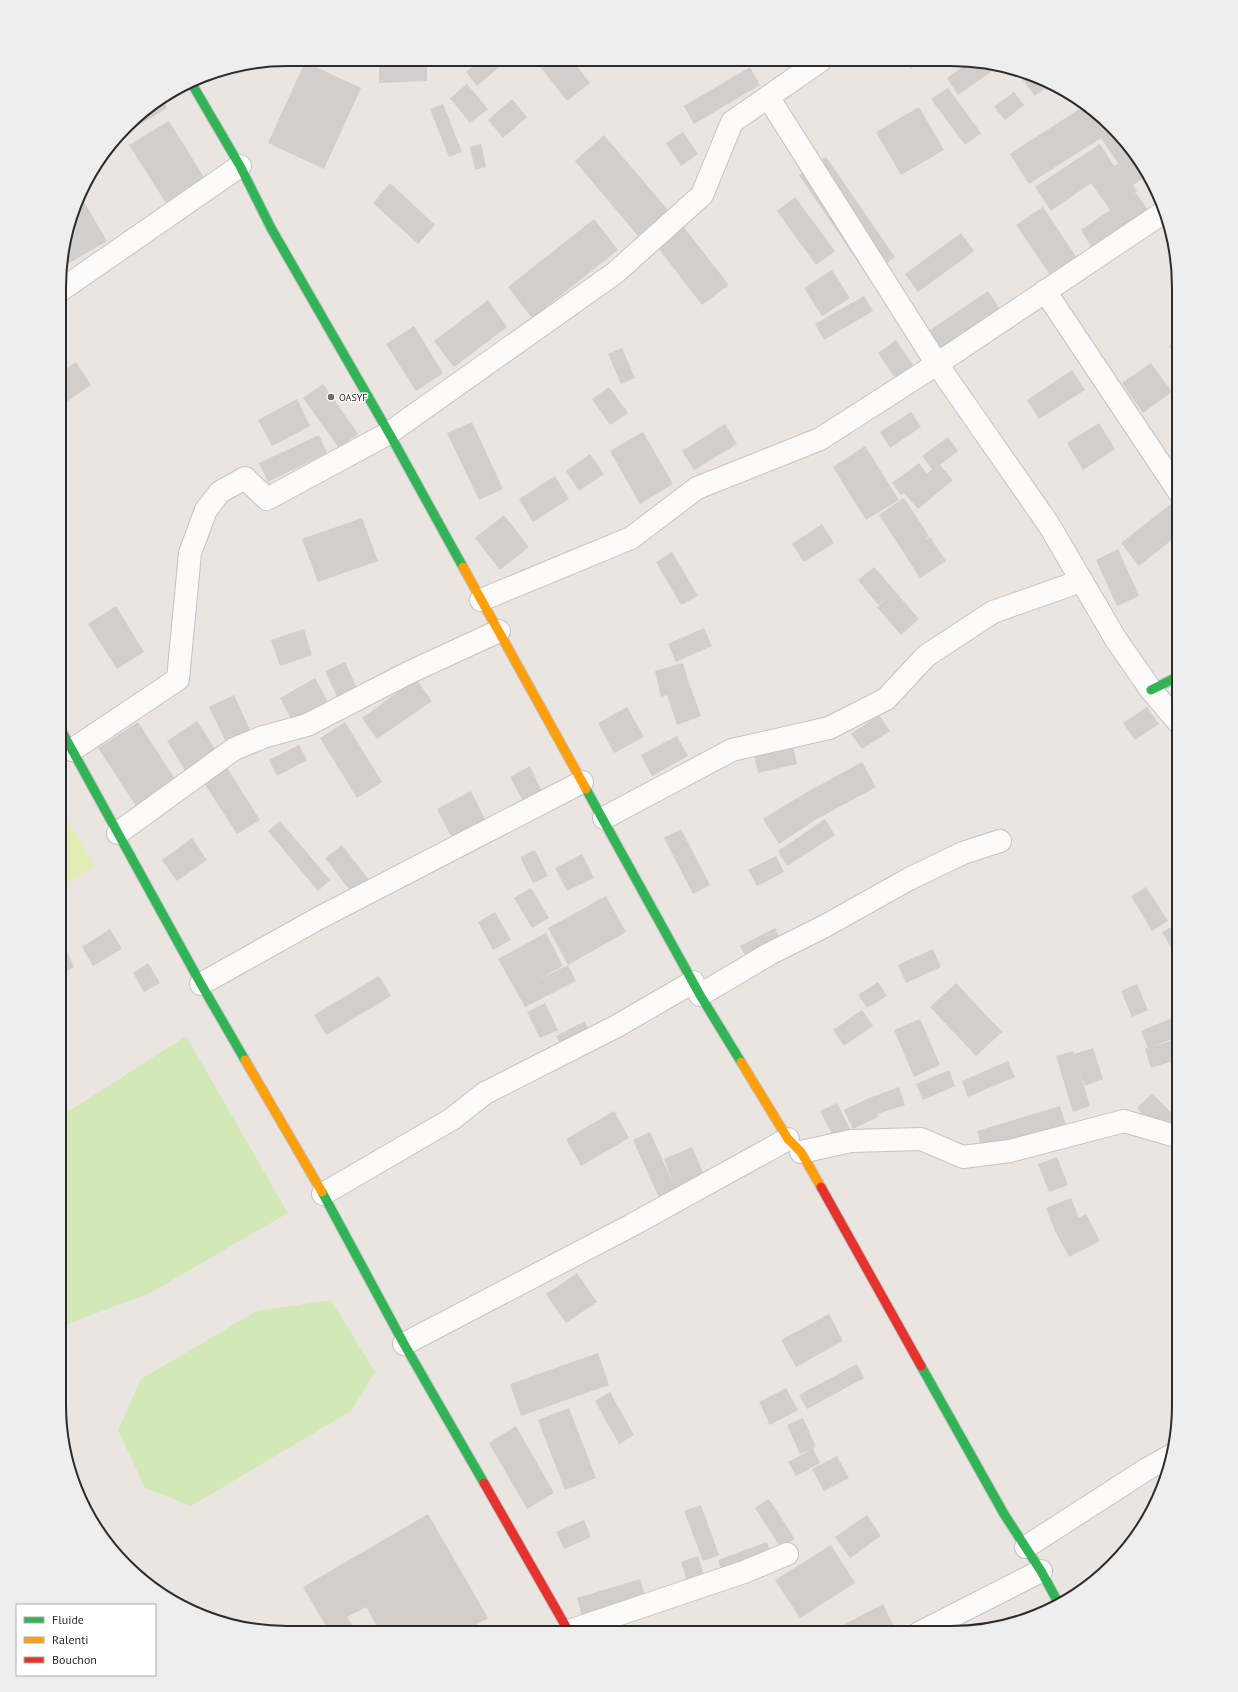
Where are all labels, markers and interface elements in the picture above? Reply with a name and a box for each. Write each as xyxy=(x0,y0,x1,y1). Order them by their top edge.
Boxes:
place label: OASYF xyxy=(339,391,368,404)
marker: OASYF xyxy=(326,392,336,402)
legend xyxy=(16,1604,156,1676)
text: Fluide xyxy=(52,1612,84,1627)
text: Ralenti xyxy=(52,1632,88,1647)
text: Bouchon xyxy=(52,1652,97,1667)

